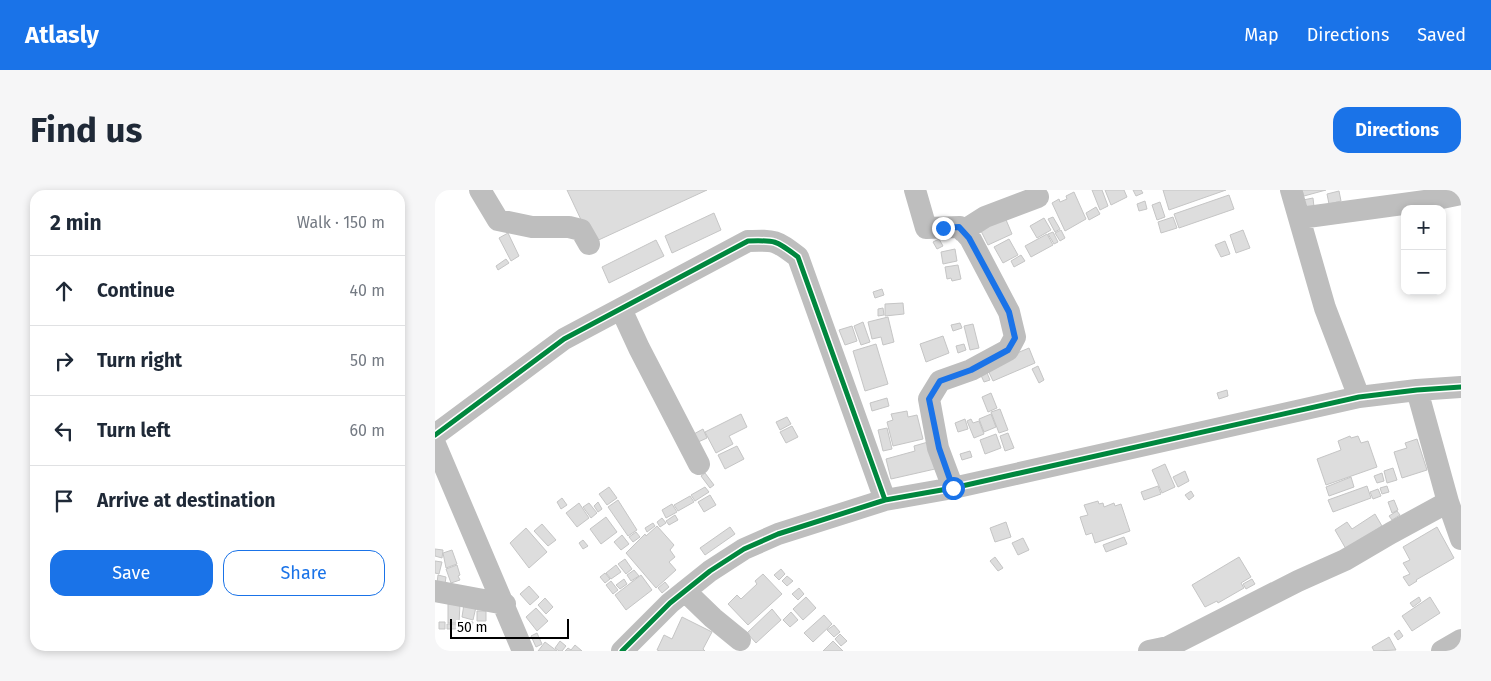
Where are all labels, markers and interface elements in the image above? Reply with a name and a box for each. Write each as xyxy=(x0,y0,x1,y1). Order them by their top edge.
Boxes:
text: Atlasly xyxy=(25,21,99,49)
text: Map xyxy=(1244,24,1279,46)
text: Directions xyxy=(1307,24,1389,46)
text: Saved xyxy=(1417,24,1466,46)
button: Directions xyxy=(1333,107,1461,153)
text: Find us xyxy=(30,109,142,151)
map controls xyxy=(1401,205,1446,295)
button: + xyxy=(1401,205,1446,250)
text: 2 min xyxy=(50,210,102,236)
text: Walk · 150 m xyxy=(297,213,385,232)
route end xyxy=(932,217,955,240)
button: − xyxy=(1401,250,1446,295)
icon: ahead xyxy=(50,277,78,305)
text: Continue xyxy=(97,279,175,302)
text: 40 m xyxy=(350,281,385,300)
icon: right xyxy=(50,347,78,375)
text: Turn right xyxy=(97,349,182,372)
text: 50 m xyxy=(350,351,385,370)
icon: left xyxy=(50,417,78,445)
text: Turn left xyxy=(97,419,171,442)
text: 60 m xyxy=(350,421,385,440)
route start xyxy=(942,477,965,500)
icon: arrive xyxy=(50,487,78,515)
text: Arrive at destination xyxy=(97,489,276,512)
button: Save xyxy=(50,550,213,596)
button: Share xyxy=(223,550,385,596)
scale bar xyxy=(450,616,569,639)
text: 50 m xyxy=(457,619,488,636)

